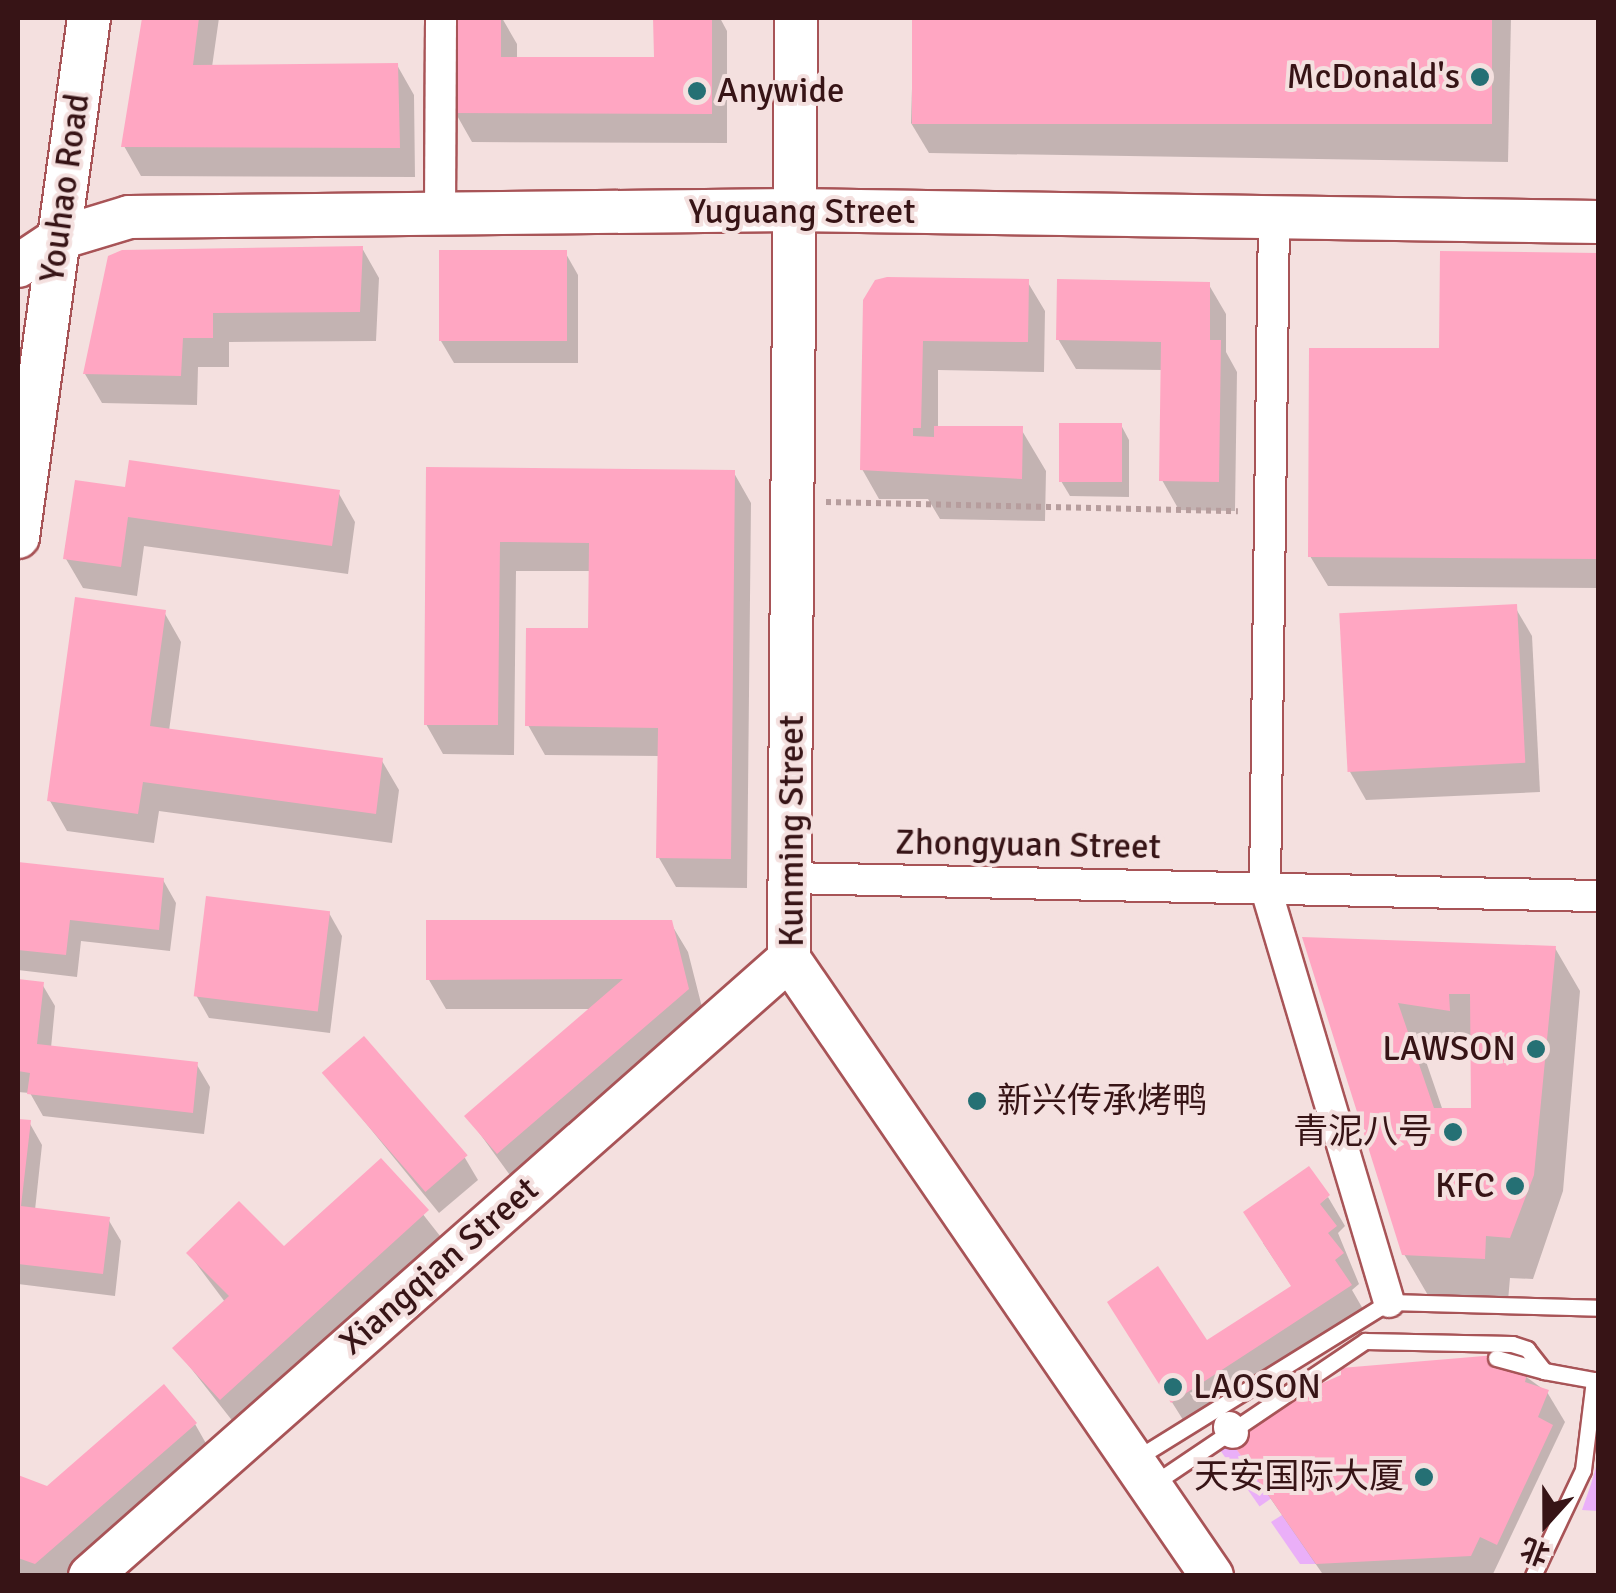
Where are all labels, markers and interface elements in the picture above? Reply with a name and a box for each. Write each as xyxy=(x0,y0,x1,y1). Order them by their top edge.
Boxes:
place label: McDonald's xyxy=(1286,56,1460,98)
marker: McDonald's xyxy=(1469,66,1491,88)
place label: Anywide xyxy=(717,70,845,112)
marker: Anywide xyxy=(686,80,708,102)
street label: Youhao Road xyxy=(31,91,99,285)
street label: Yuguang Street xyxy=(688,191,916,233)
street label: Kunming Street xyxy=(771,715,813,947)
street label: Zhongyuan Street xyxy=(895,822,1161,868)
place label: LAWSON xyxy=(1382,1028,1516,1070)
marker: LAWSON xyxy=(1525,1038,1547,1060)
place label: 新兴传承烤鸭 xyxy=(997,1080,1207,1122)
marker: 新兴传承烤鸭 xyxy=(966,1090,988,1112)
place label: 青泥八号 xyxy=(1293,1111,1433,1153)
marker: 青泥八号 xyxy=(1442,1121,1464,1143)
place label: KFC xyxy=(1435,1165,1495,1207)
street label: Xiangqian Street xyxy=(331,1168,547,1364)
marker: KFC xyxy=(1504,1175,1526,1197)
place label: LAOSON xyxy=(1193,1366,1321,1408)
marker: LAOSON xyxy=(1162,1376,1184,1398)
place label: 天安国际大厦 xyxy=(1194,1456,1404,1498)
marker: 天安国际大厦 xyxy=(1413,1466,1435,1488)
north arrow xyxy=(1496,1473,1596,1573)
text: 北 xyxy=(1516,1530,1554,1572)

